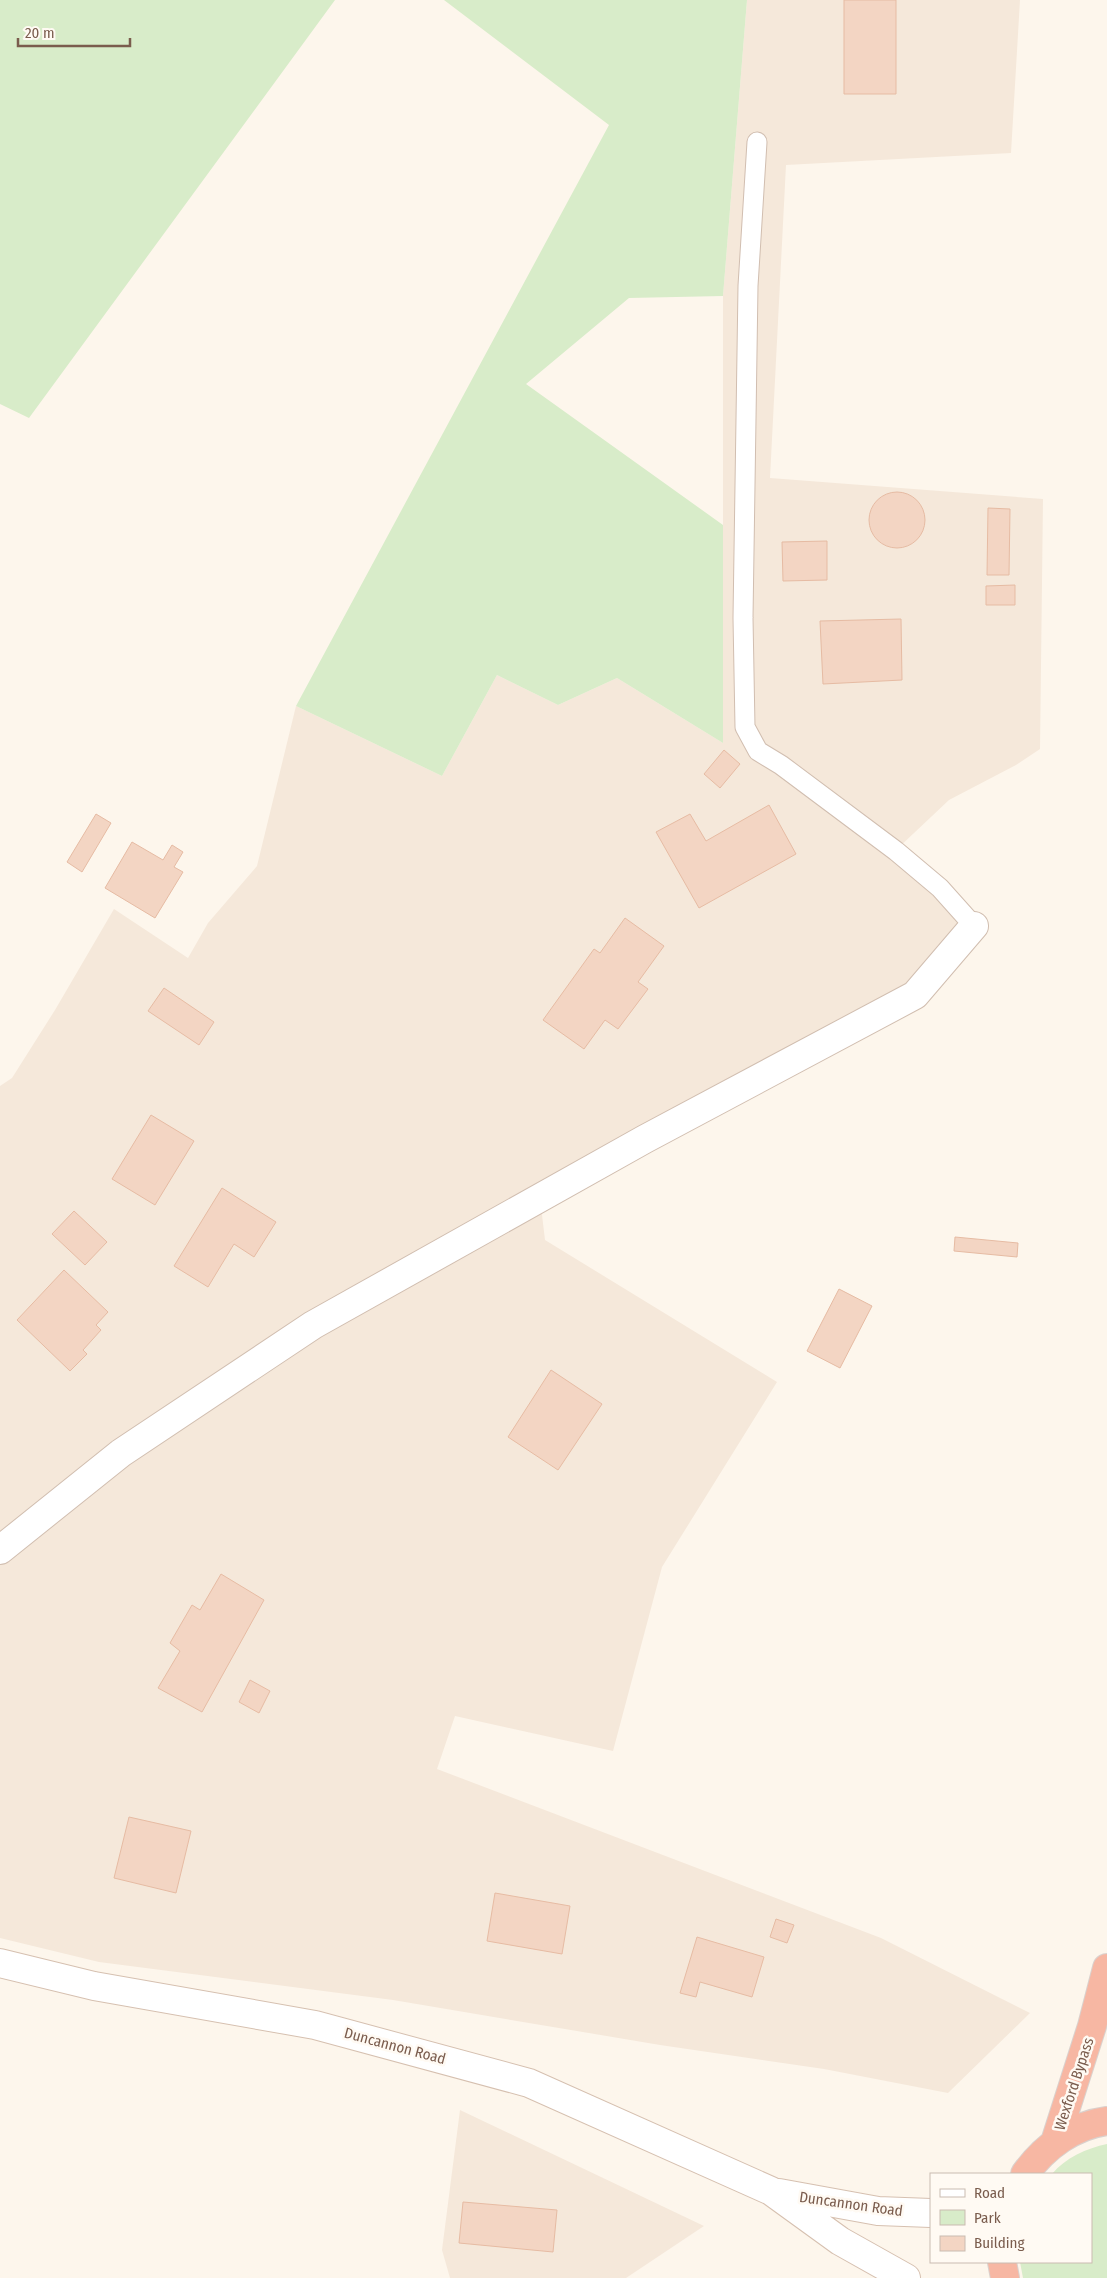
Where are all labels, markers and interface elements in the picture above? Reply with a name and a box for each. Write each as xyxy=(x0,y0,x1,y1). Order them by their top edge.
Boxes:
scale bar xyxy=(18,15,130,47)
text: 20 m xyxy=(25,24,55,42)
street label: Duncannon Road xyxy=(342,2024,448,2068)
street label: Wexford Bypass xyxy=(1051,2035,1097,2133)
legend xyxy=(930,2173,1092,2263)
text: Road xyxy=(974,2184,1005,2202)
street label: Duncannon Road xyxy=(798,2188,904,2220)
text: Park xyxy=(974,2209,1001,2227)
text: Building xyxy=(974,2234,1025,2252)

